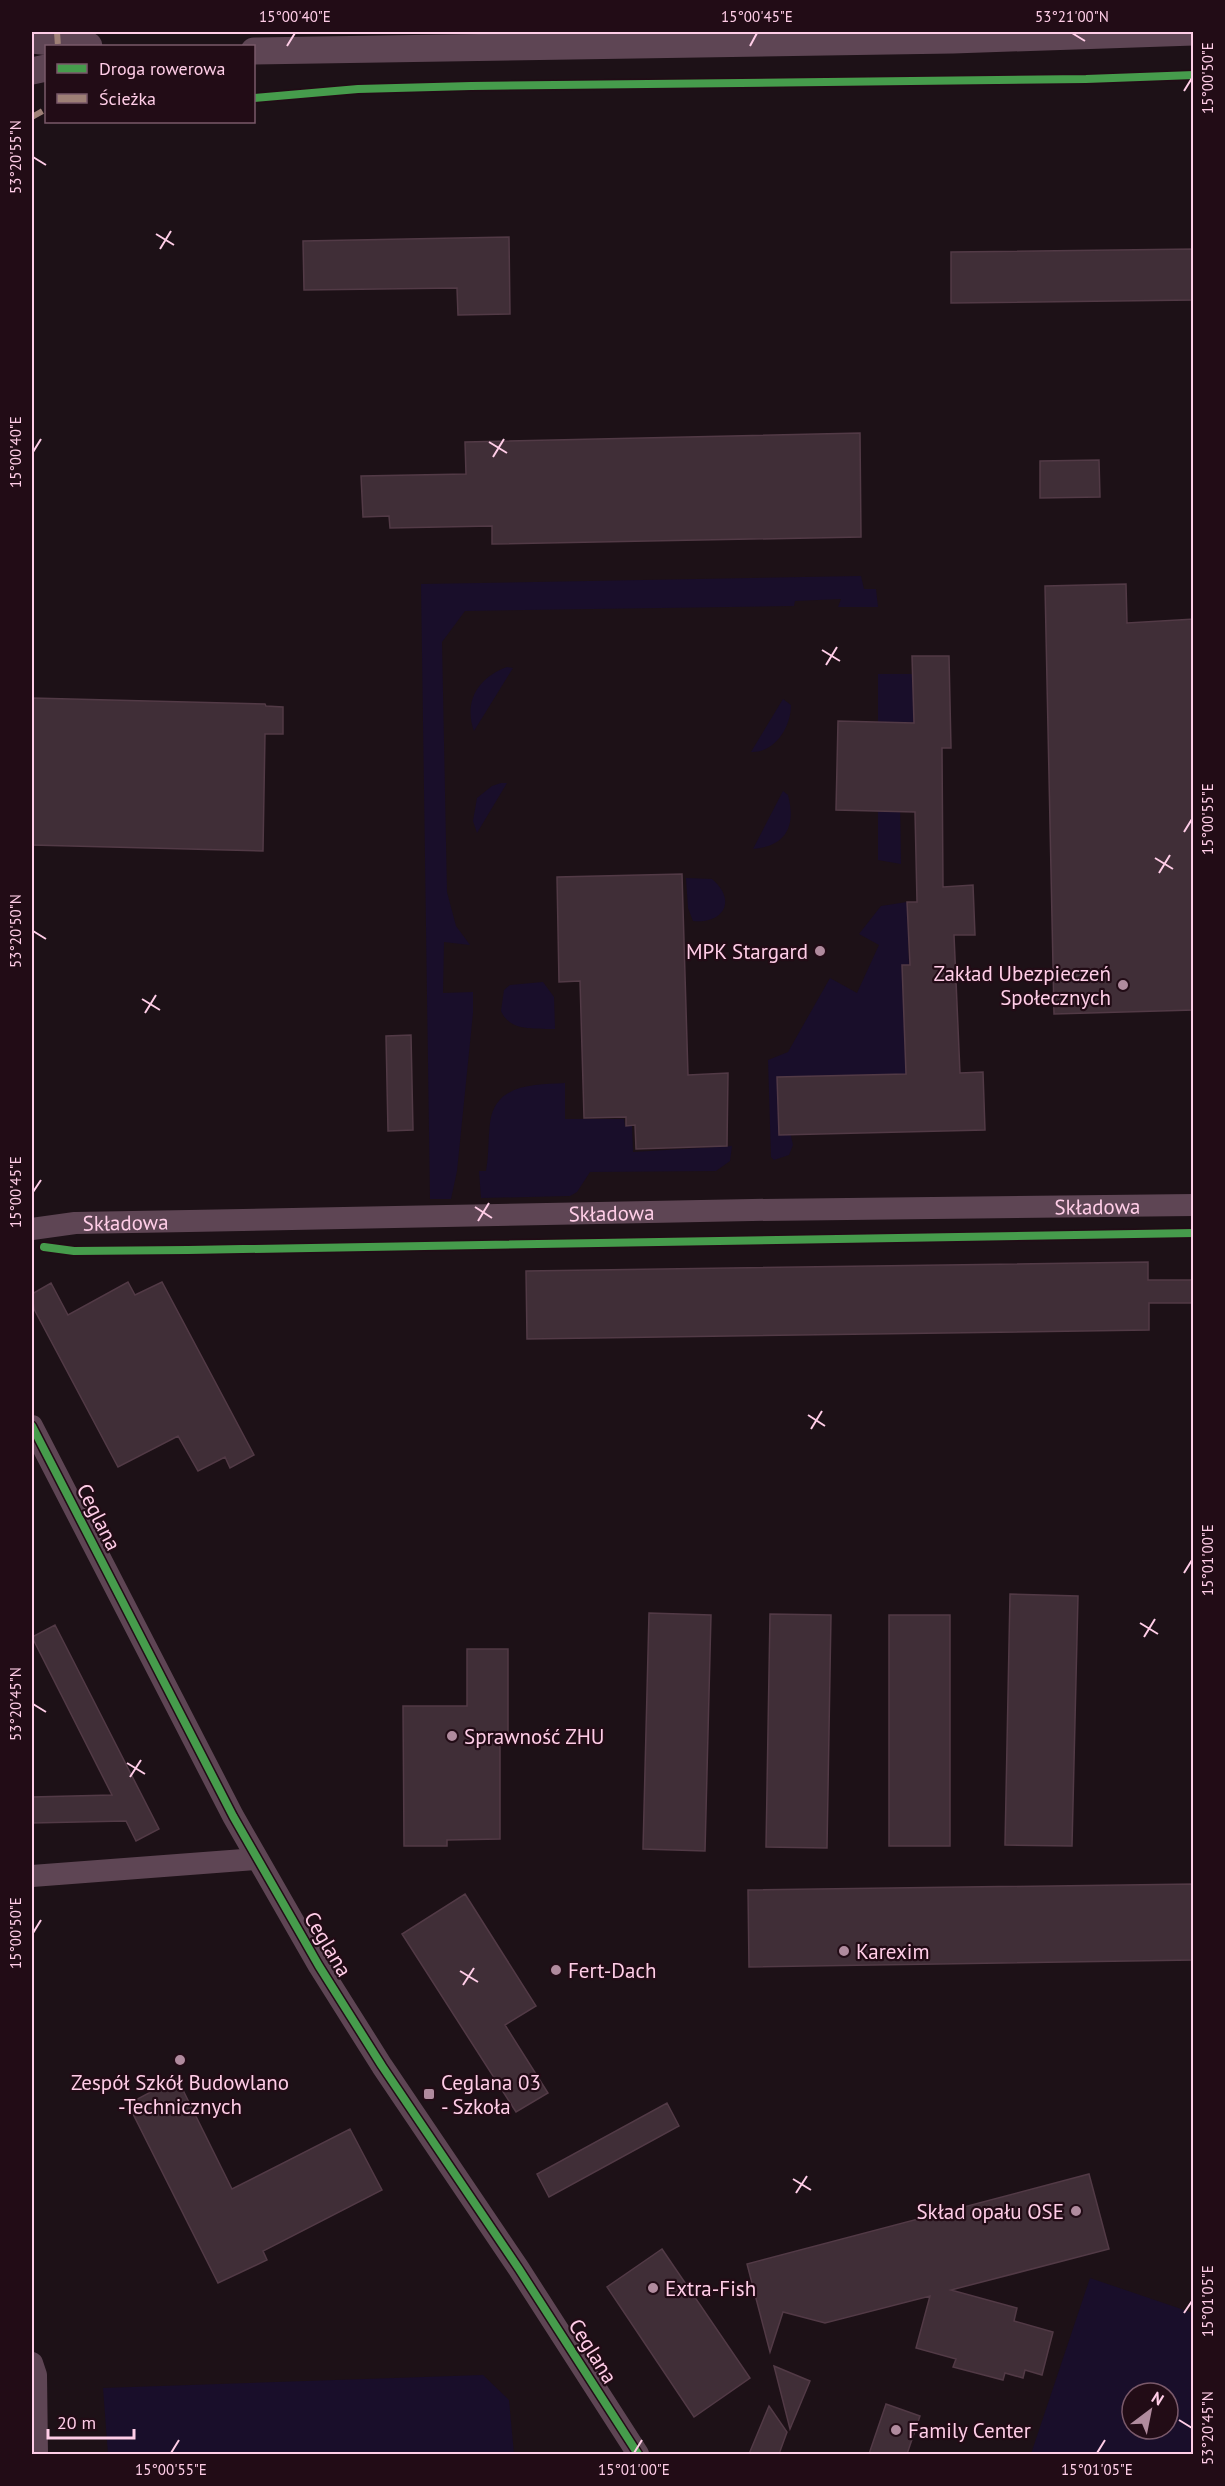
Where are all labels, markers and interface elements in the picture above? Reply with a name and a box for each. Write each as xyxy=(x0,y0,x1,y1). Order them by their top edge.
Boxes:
text: 15°00'40"E xyxy=(259,7,331,26)
text: 15°00'45"E xyxy=(721,7,793,26)
text: 53°21'00"N xyxy=(1035,7,1109,26)
text: 15°00'50"E xyxy=(1198,42,1217,114)
legend xyxy=(45,45,255,123)
text: Droga rowerowa xyxy=(99,57,225,80)
text: Ścieżka xyxy=(99,87,156,110)
text: 53°20'55"N xyxy=(6,120,25,194)
text: 15°00'40"E xyxy=(6,416,25,488)
text: 15°00'55"E xyxy=(1198,783,1217,855)
text: 53°20'50"N xyxy=(6,894,25,968)
place label: MPK Stargard xyxy=(686,938,808,965)
marker: MPK Stargard xyxy=(813,944,827,958)
place label: Zakład Ubezpieczeń Społecznych xyxy=(933,960,1111,1011)
marker: Zakład Ubezpieczeń Społecznych xyxy=(1116,978,1130,992)
text: 15°00'45"E xyxy=(6,1156,25,1228)
street label: Składowa xyxy=(1054,1192,1141,1220)
street label: Składowa xyxy=(568,1198,655,1227)
street label: Składowa xyxy=(82,1208,169,1236)
street label: Ceglana xyxy=(71,1479,127,1555)
text: 15°01'00"E xyxy=(1198,1524,1217,1596)
text: 53°20'45"N xyxy=(6,1667,25,1741)
place label: Sprawność ZHU xyxy=(464,1723,604,1750)
marker: Sprawność ZHU xyxy=(445,1729,459,1743)
text: 15°00'50"E xyxy=(6,1897,25,1969)
street label: Ceglana xyxy=(298,1906,358,1982)
place label: Karexim xyxy=(856,1938,929,1965)
marker: Karexim xyxy=(837,1944,851,1958)
place label: Fert-Dach xyxy=(568,1957,656,1984)
marker: Fert-Dach xyxy=(549,1963,563,1977)
marker: Zespół Szkół Budowlano -Technicznych xyxy=(173,2053,187,2067)
place label: Zespół Szkół Budowlano -Technicznych xyxy=(71,2069,289,2120)
place label: Ceglana 03 - Szkoła xyxy=(441,2069,541,2120)
marker: Ceglana 03 - Szkoła xyxy=(422,2087,436,2101)
place label: Skład opału OSE xyxy=(916,2198,1064,2225)
marker: Skład opału OSE xyxy=(1069,2204,1083,2218)
text: 15°01'05"E xyxy=(1198,2265,1217,2337)
place label: Extra-Fish xyxy=(665,2275,756,2302)
marker: Extra-Fish xyxy=(646,2281,660,2295)
street label: Ceglana xyxy=(563,2314,623,2388)
north arrow xyxy=(1120,2381,1180,2441)
text: N xyxy=(1148,2387,1168,2410)
text: 53°20'45"N xyxy=(1198,2391,1217,2465)
scale bar xyxy=(48,2402,134,2440)
text: 20 m xyxy=(57,2411,96,2434)
place label: Family Center xyxy=(908,2417,1031,2444)
marker: Family Center xyxy=(889,2423,903,2437)
text: 15°00'55"E xyxy=(135,2460,207,2479)
text: 15°01'00"E xyxy=(598,2460,670,2479)
text: 15°01'05"E xyxy=(1061,2460,1133,2479)

